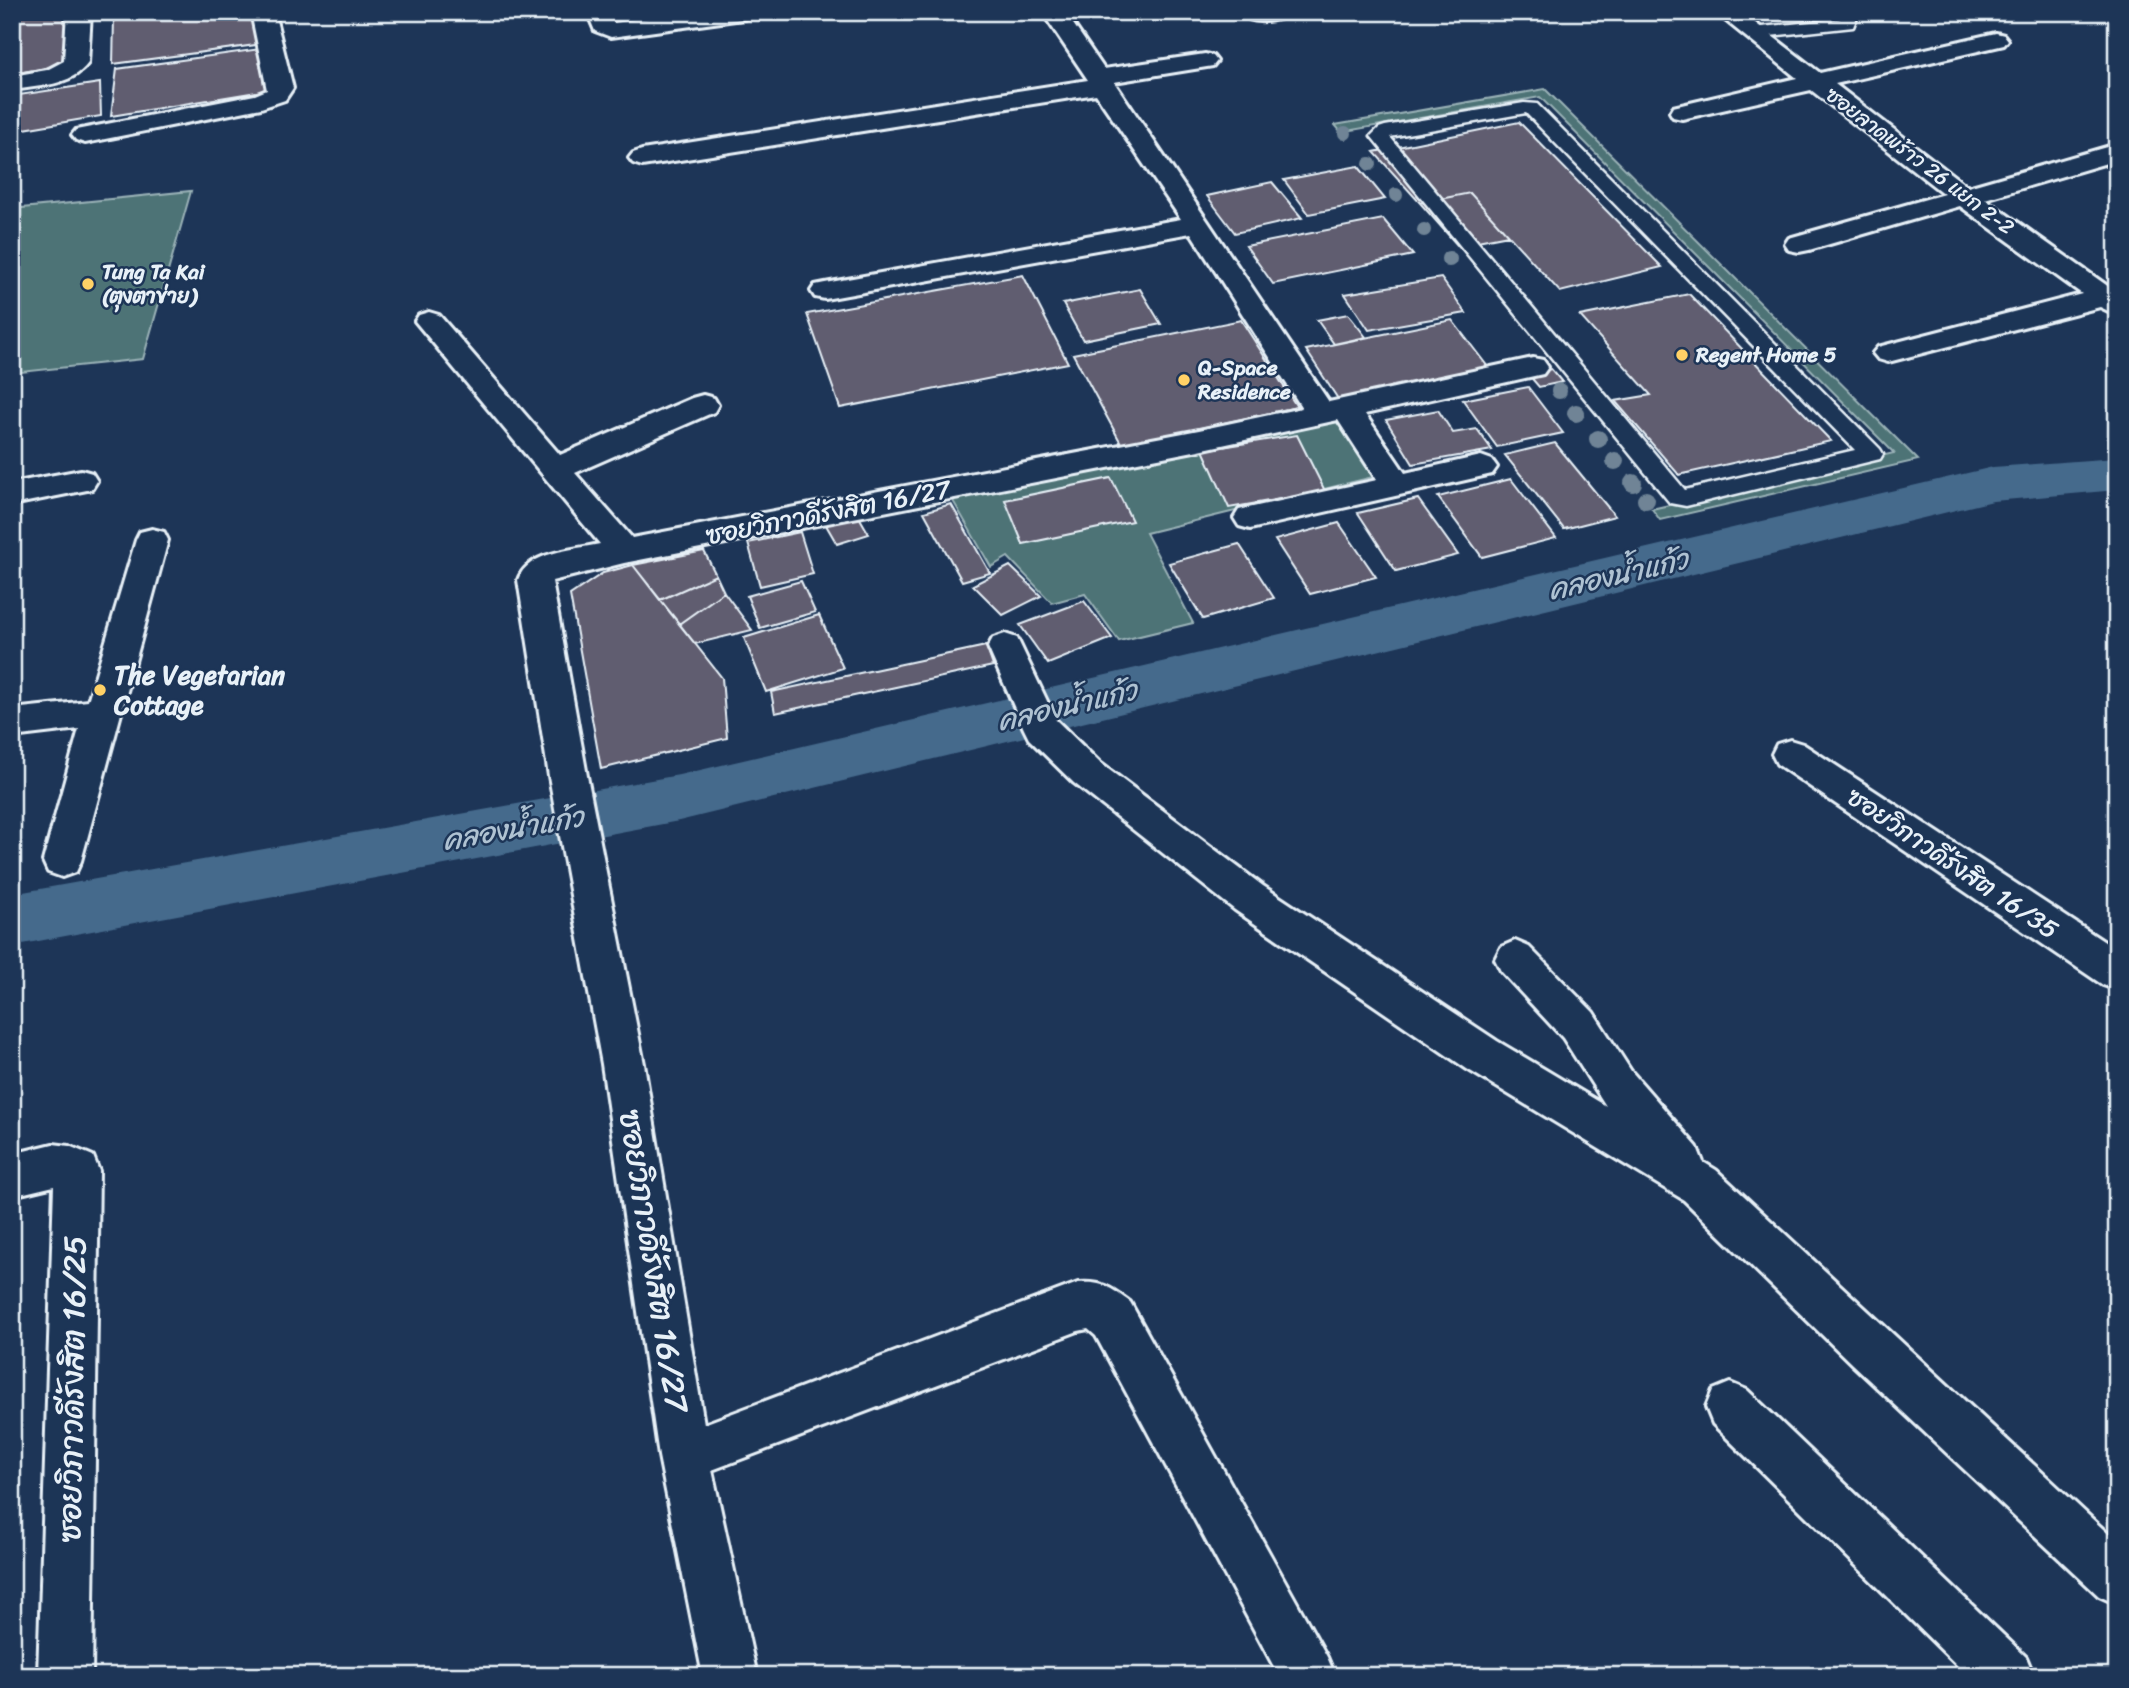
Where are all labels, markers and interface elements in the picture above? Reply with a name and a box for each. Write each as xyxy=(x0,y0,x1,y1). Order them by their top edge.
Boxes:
street label: ซอยลาดพร้าว 26 แยก 2-2 xyxy=(1817,77,2023,245)
place label: Tung Ta Kai (ตุงตาข่าย) xyxy=(102,253,206,315)
marker: Tung Ta Kai (ตุงตาข่าย) xyxy=(80,276,96,292)
place label: Regent Home 5 xyxy=(1695,336,1837,374)
marker: Regent Home 5 xyxy=(1674,347,1690,363)
place label: Q-Space Residence xyxy=(1197,349,1291,411)
marker: Q-Space Residence xyxy=(1176,372,1192,388)
street label: ซอยวิภาวดีรังสิต 16/27 xyxy=(702,465,956,558)
water label: คลองน้ำแก้ว xyxy=(1543,534,1696,614)
place label: The Vegetarian Cottage xyxy=(113,652,285,728)
water label: คลองน้ำแก้ว xyxy=(992,665,1145,745)
marker: The Vegetarian Cottage xyxy=(92,682,108,698)
street label: ซอยวิภาวดีรังสิต 16/35 xyxy=(1837,774,2069,952)
water label: คลองน้ำแก้ว xyxy=(439,791,591,865)
street label: ซอยวิภาวดีรังสิต 16/27 xyxy=(601,1106,706,1418)
street label: ซอยวิภาวดีรังสิต 16/25 xyxy=(41,1235,104,1543)

